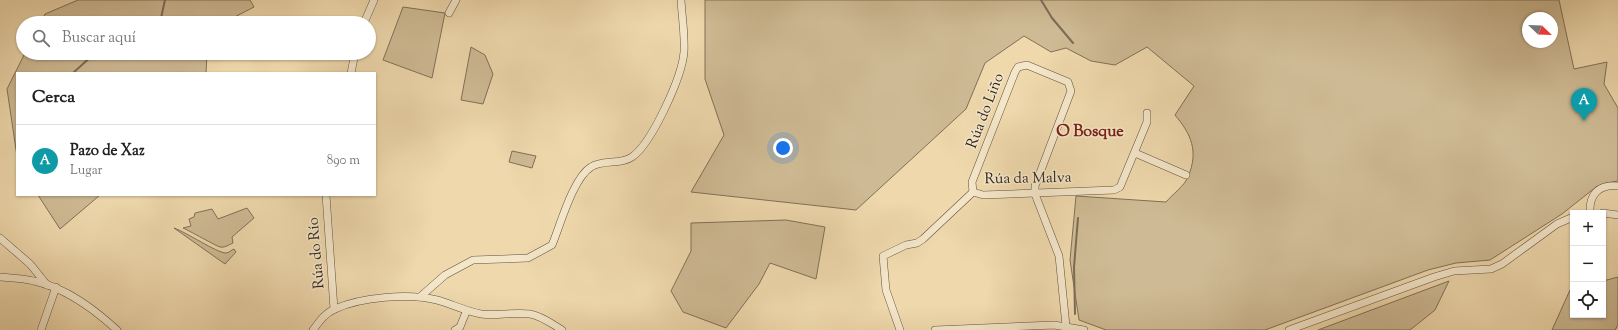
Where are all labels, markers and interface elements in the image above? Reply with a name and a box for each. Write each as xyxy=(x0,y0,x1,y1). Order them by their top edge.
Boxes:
north arrow xyxy=(1522,12,1558,48)
search box xyxy=(16,16,376,60)
icon: search xyxy=(30,27,52,49)
text: Buscar aquí xyxy=(62,28,136,49)
street label: Rúa do Liño xyxy=(962,70,1010,152)
text: Cerca xyxy=(32,86,75,110)
pin: A xyxy=(1571,88,1597,121)
district label: O Bosque xyxy=(1056,121,1124,144)
your location xyxy=(773,138,793,158)
text: Pazo de Xaz xyxy=(70,141,145,162)
text: A xyxy=(40,152,50,170)
text: 890 m xyxy=(327,152,360,170)
text: Lugar xyxy=(70,162,102,180)
street label: Rúa da Malva xyxy=(984,168,1072,190)
map controls xyxy=(1570,210,1606,318)
button: + xyxy=(1570,210,1606,246)
street label: Rúa do Río xyxy=(303,216,331,290)
button: − xyxy=(1570,246,1606,282)
button: locate xyxy=(1570,282,1606,318)

